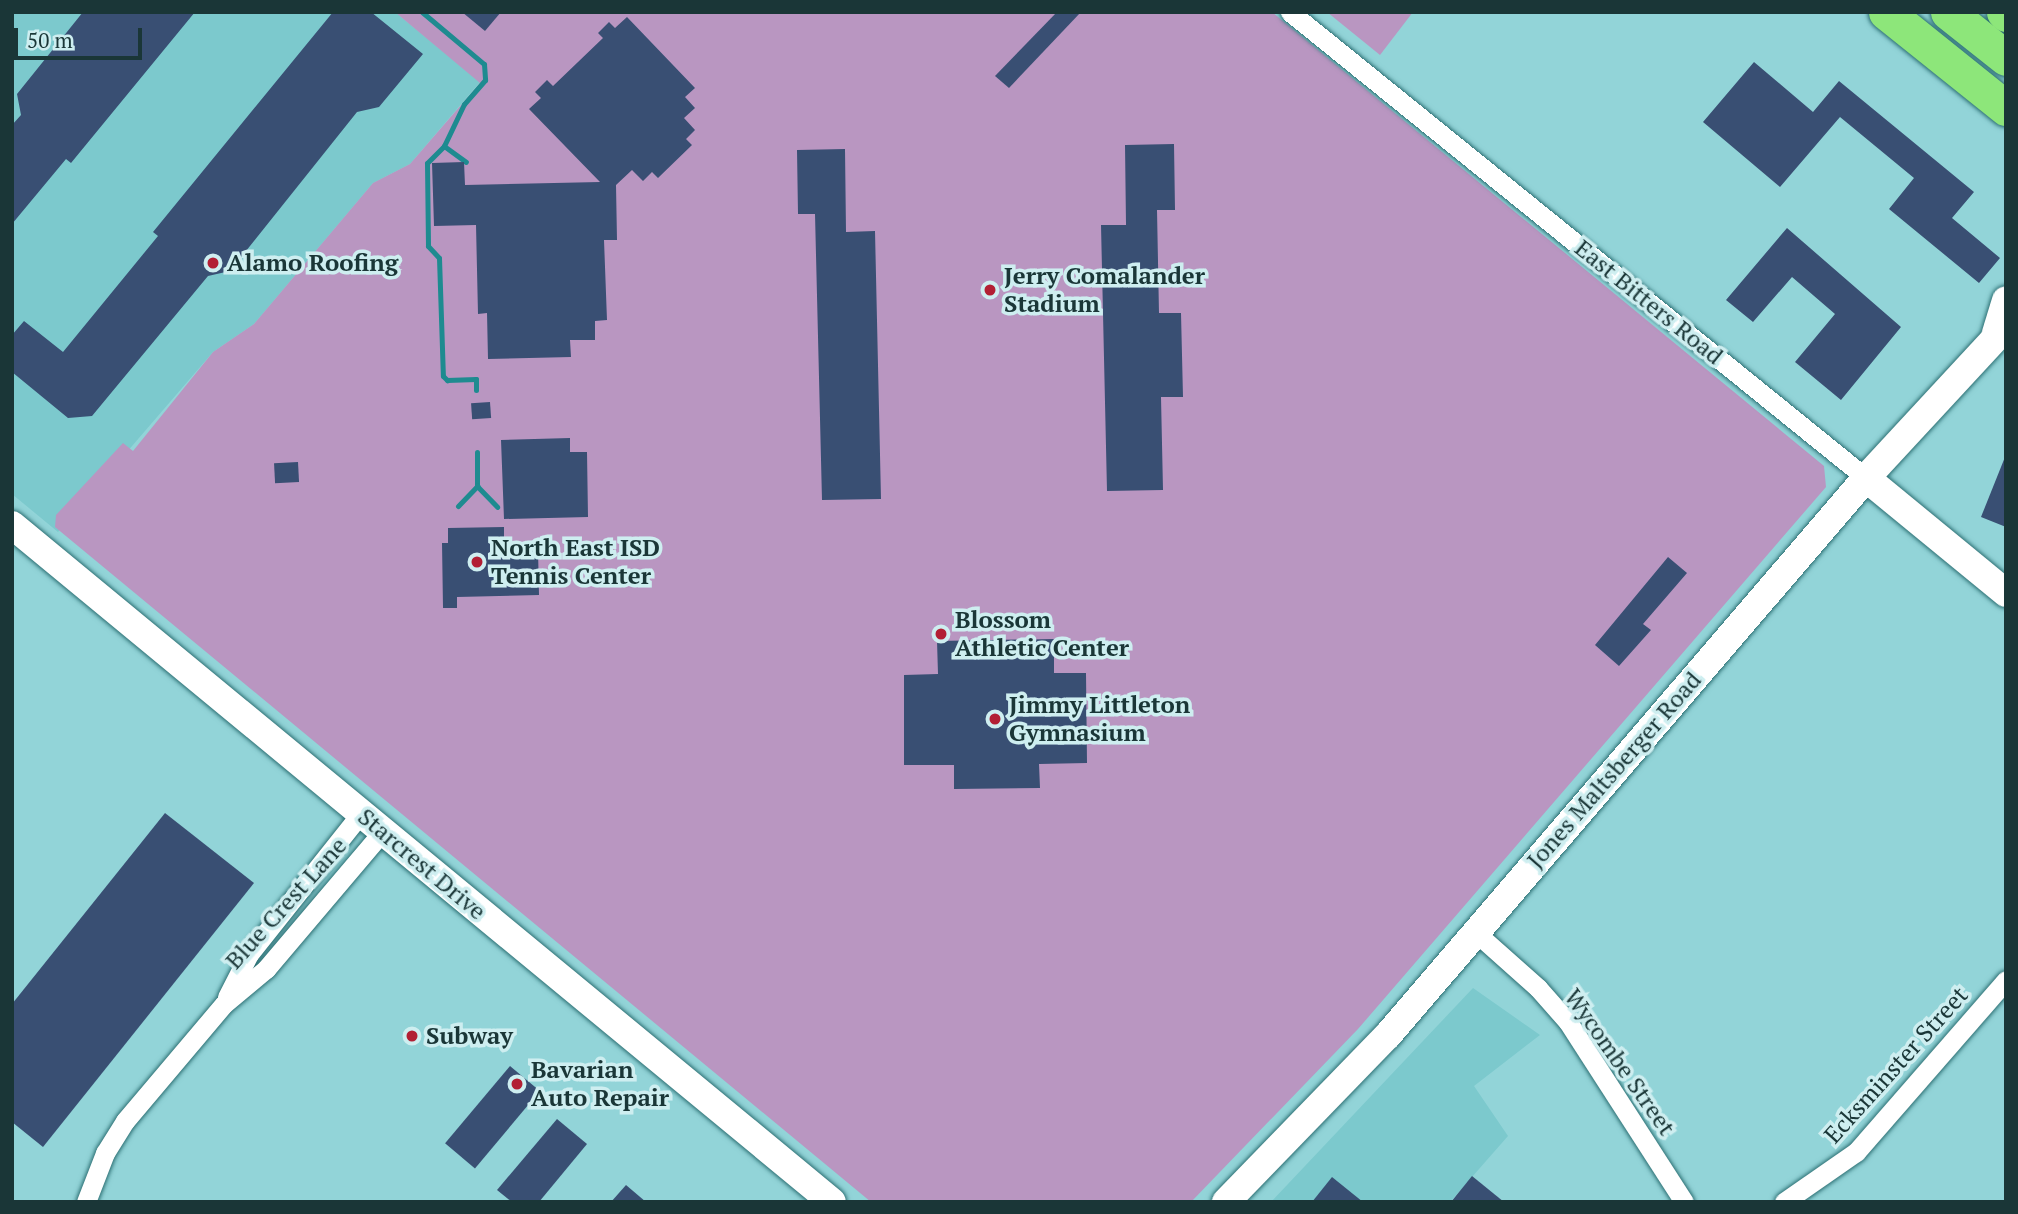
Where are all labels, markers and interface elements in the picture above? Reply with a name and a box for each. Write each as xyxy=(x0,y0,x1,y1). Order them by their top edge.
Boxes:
scale bar xyxy=(18,14,145,58)
text: 50 m xyxy=(27,26,73,54)
street label: East Bitters Road xyxy=(1569,234,1729,370)
place label: Alamo Roofing xyxy=(227,249,398,277)
marker: Alamo Roofing xyxy=(205,255,221,271)
place label: Jerry Comalander Stadium xyxy=(1004,262,1205,318)
marker: Jerry Comalander Stadium xyxy=(982,282,998,298)
place label: North East ISD Tennis Center xyxy=(491,534,660,590)
marker: North East ISD Tennis Center xyxy=(469,554,485,570)
place label: Blossom Athletic Center xyxy=(955,606,1129,662)
marker: Blossom Athletic Center xyxy=(933,626,949,642)
street label: Jones Maltsberger Road xyxy=(1521,666,1707,874)
place label: Jimmy Littleton Gymnasium xyxy=(1009,691,1190,747)
marker: Jimmy Littleton Gymnasium xyxy=(987,711,1003,727)
street label: Starcrest Drive xyxy=(352,802,492,926)
street label: Blue Crest Lane xyxy=(219,831,353,975)
street label: Ecksminster Street xyxy=(1818,981,1974,1149)
street label: Wycombe Street xyxy=(1559,983,1681,1141)
place label: Subway xyxy=(426,1022,513,1050)
marker: Subway xyxy=(404,1028,420,1044)
place label: Bavarian Auto Repair xyxy=(531,1056,669,1112)
marker: Bavarian Auto Repair xyxy=(509,1076,525,1092)

